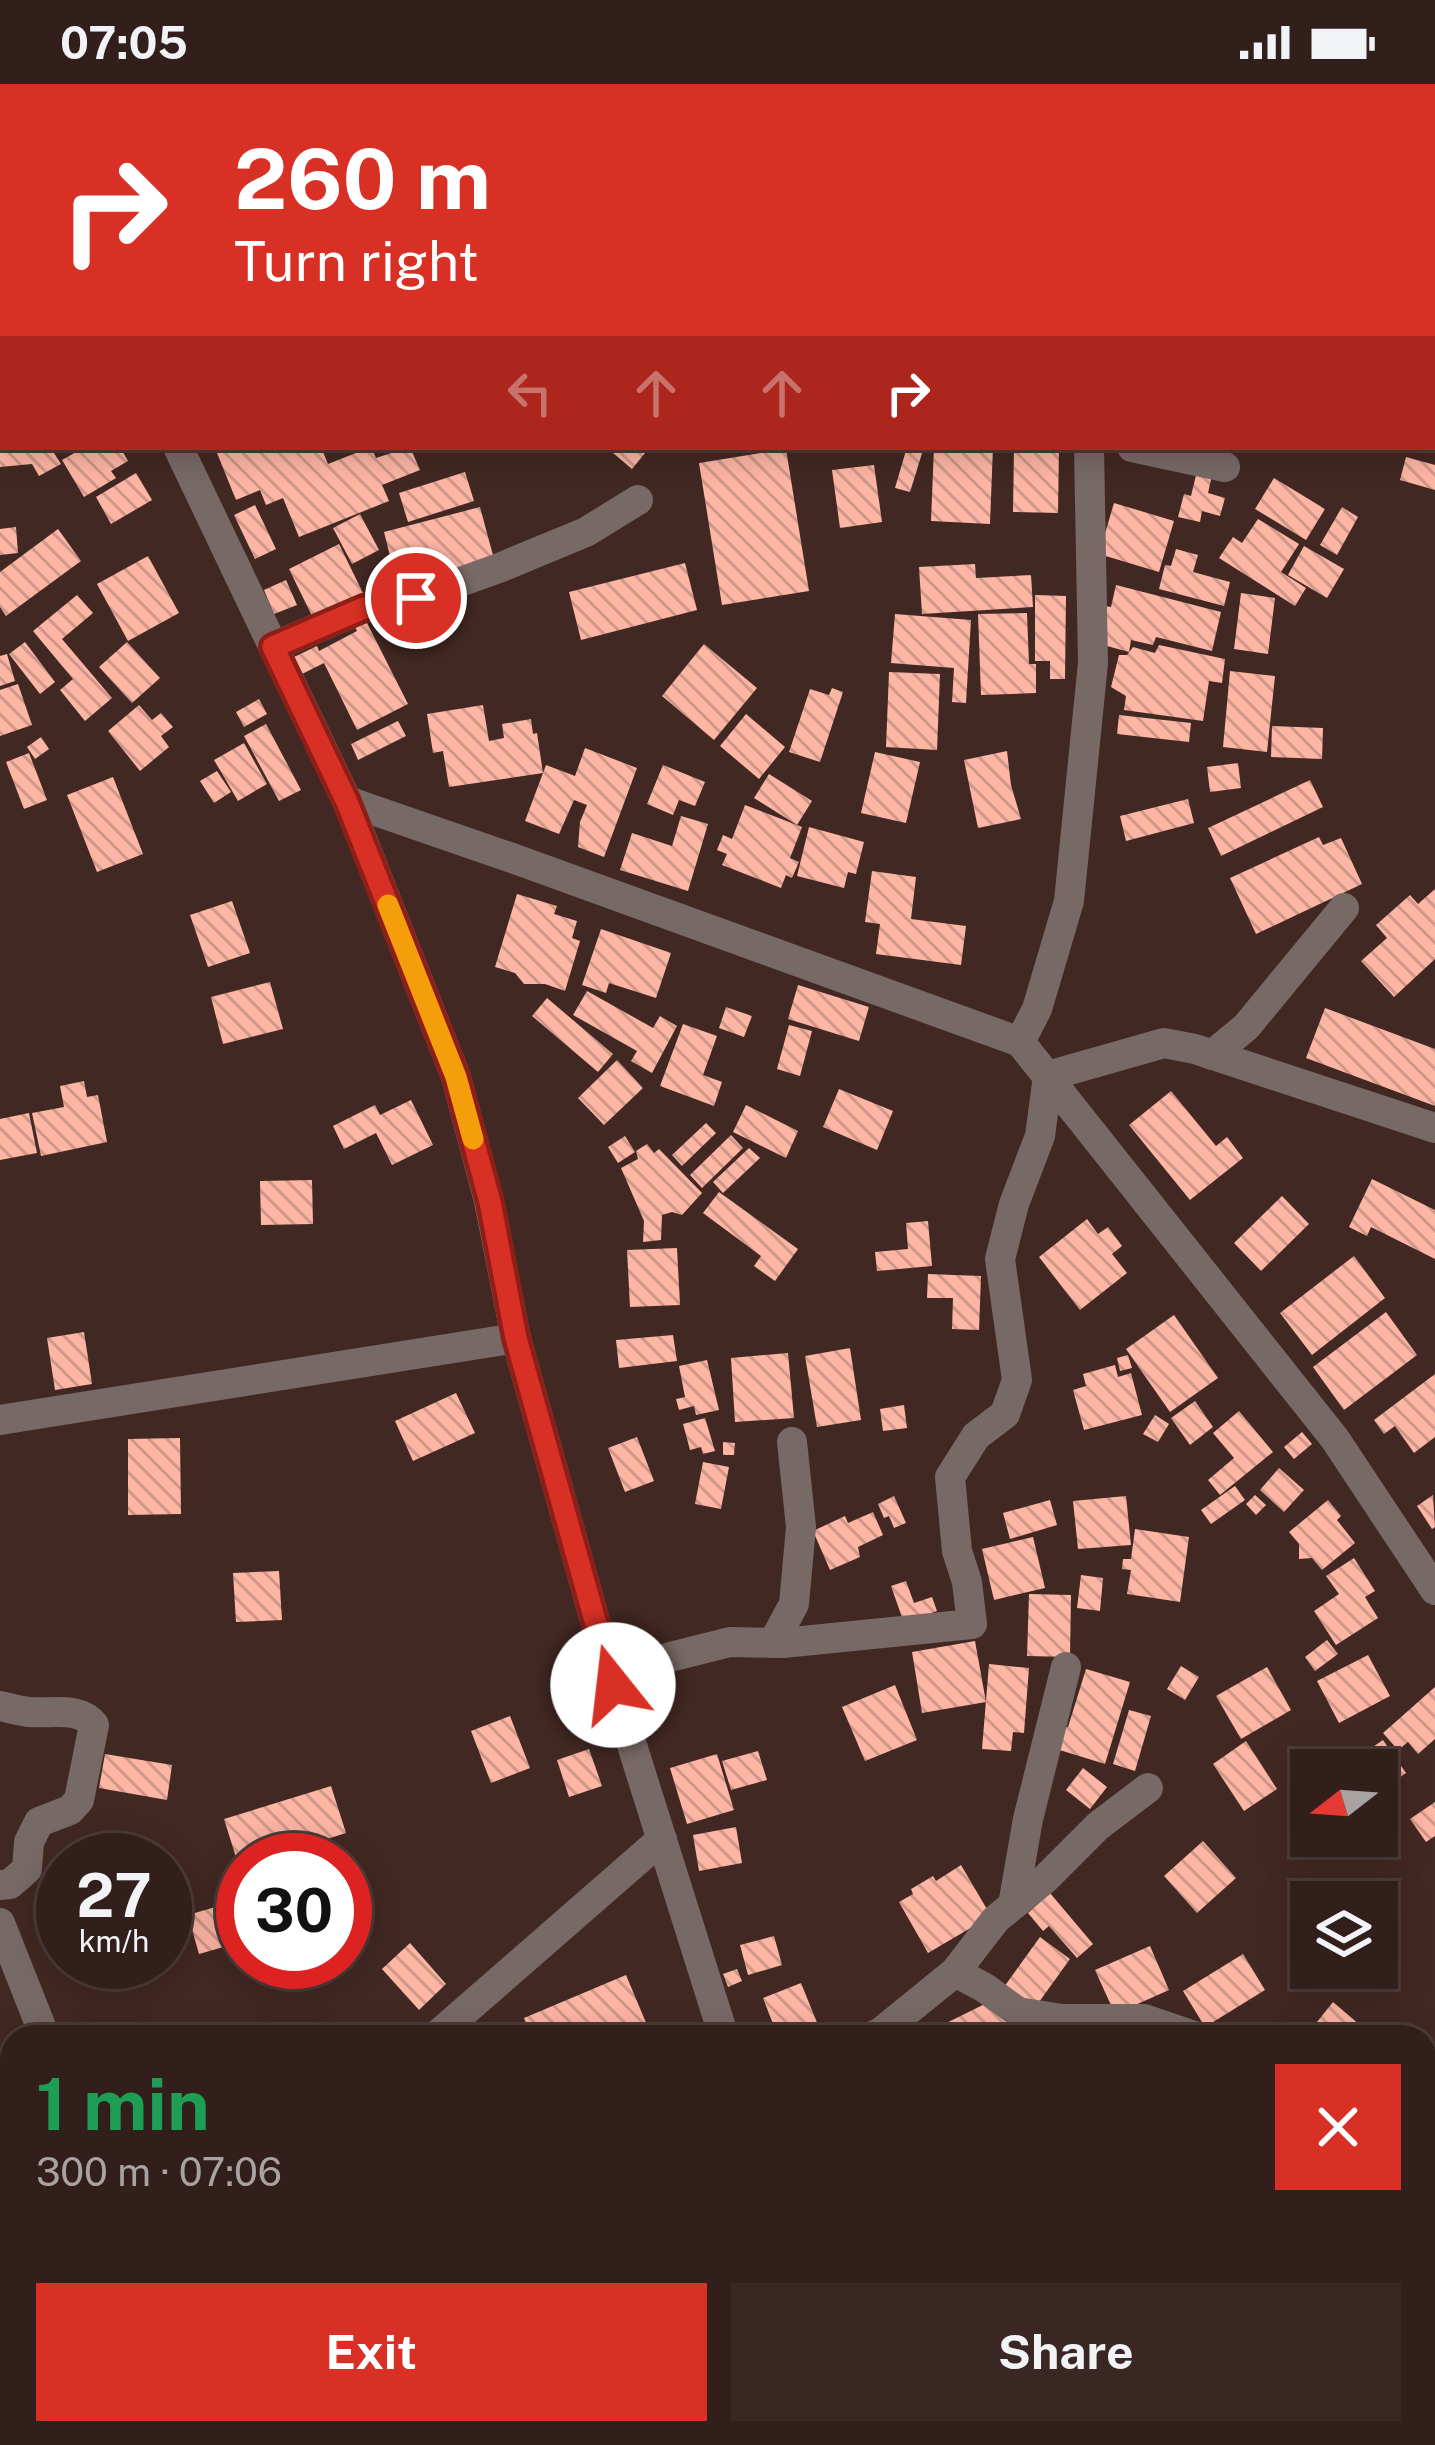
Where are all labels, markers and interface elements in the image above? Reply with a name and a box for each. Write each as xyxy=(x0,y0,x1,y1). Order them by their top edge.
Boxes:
text: 07:05 xyxy=(60,16,188,69)
text: 260 m xyxy=(234,129,491,228)
icon: right xyxy=(36,132,192,288)
text: Turn right xyxy=(234,230,479,293)
icon: left xyxy=(497,360,563,426)
icon: ahead xyxy=(623,360,689,426)
icon: ahead xyxy=(749,360,815,426)
icon: right xyxy=(875,360,941,426)
pin xyxy=(365,547,467,649)
icon: arrive xyxy=(383,565,449,631)
position arrow xyxy=(550,1622,676,1748)
north arrow xyxy=(1290,1749,1398,1857)
map controls xyxy=(1290,1749,1398,1989)
speed limit sign: 30 xyxy=(216,1833,372,1989)
text: 27 xyxy=(76,1860,152,1931)
button: layers xyxy=(1290,1881,1398,1989)
text: km/h xyxy=(79,1923,149,1959)
text: 1 min xyxy=(36,2062,210,2146)
button: close xyxy=(1275,2064,1401,2190)
text: 300 m · 07:06 xyxy=(36,2149,282,2195)
button: Exit xyxy=(36,2283,707,2421)
button: Share xyxy=(731,2283,1401,2421)

